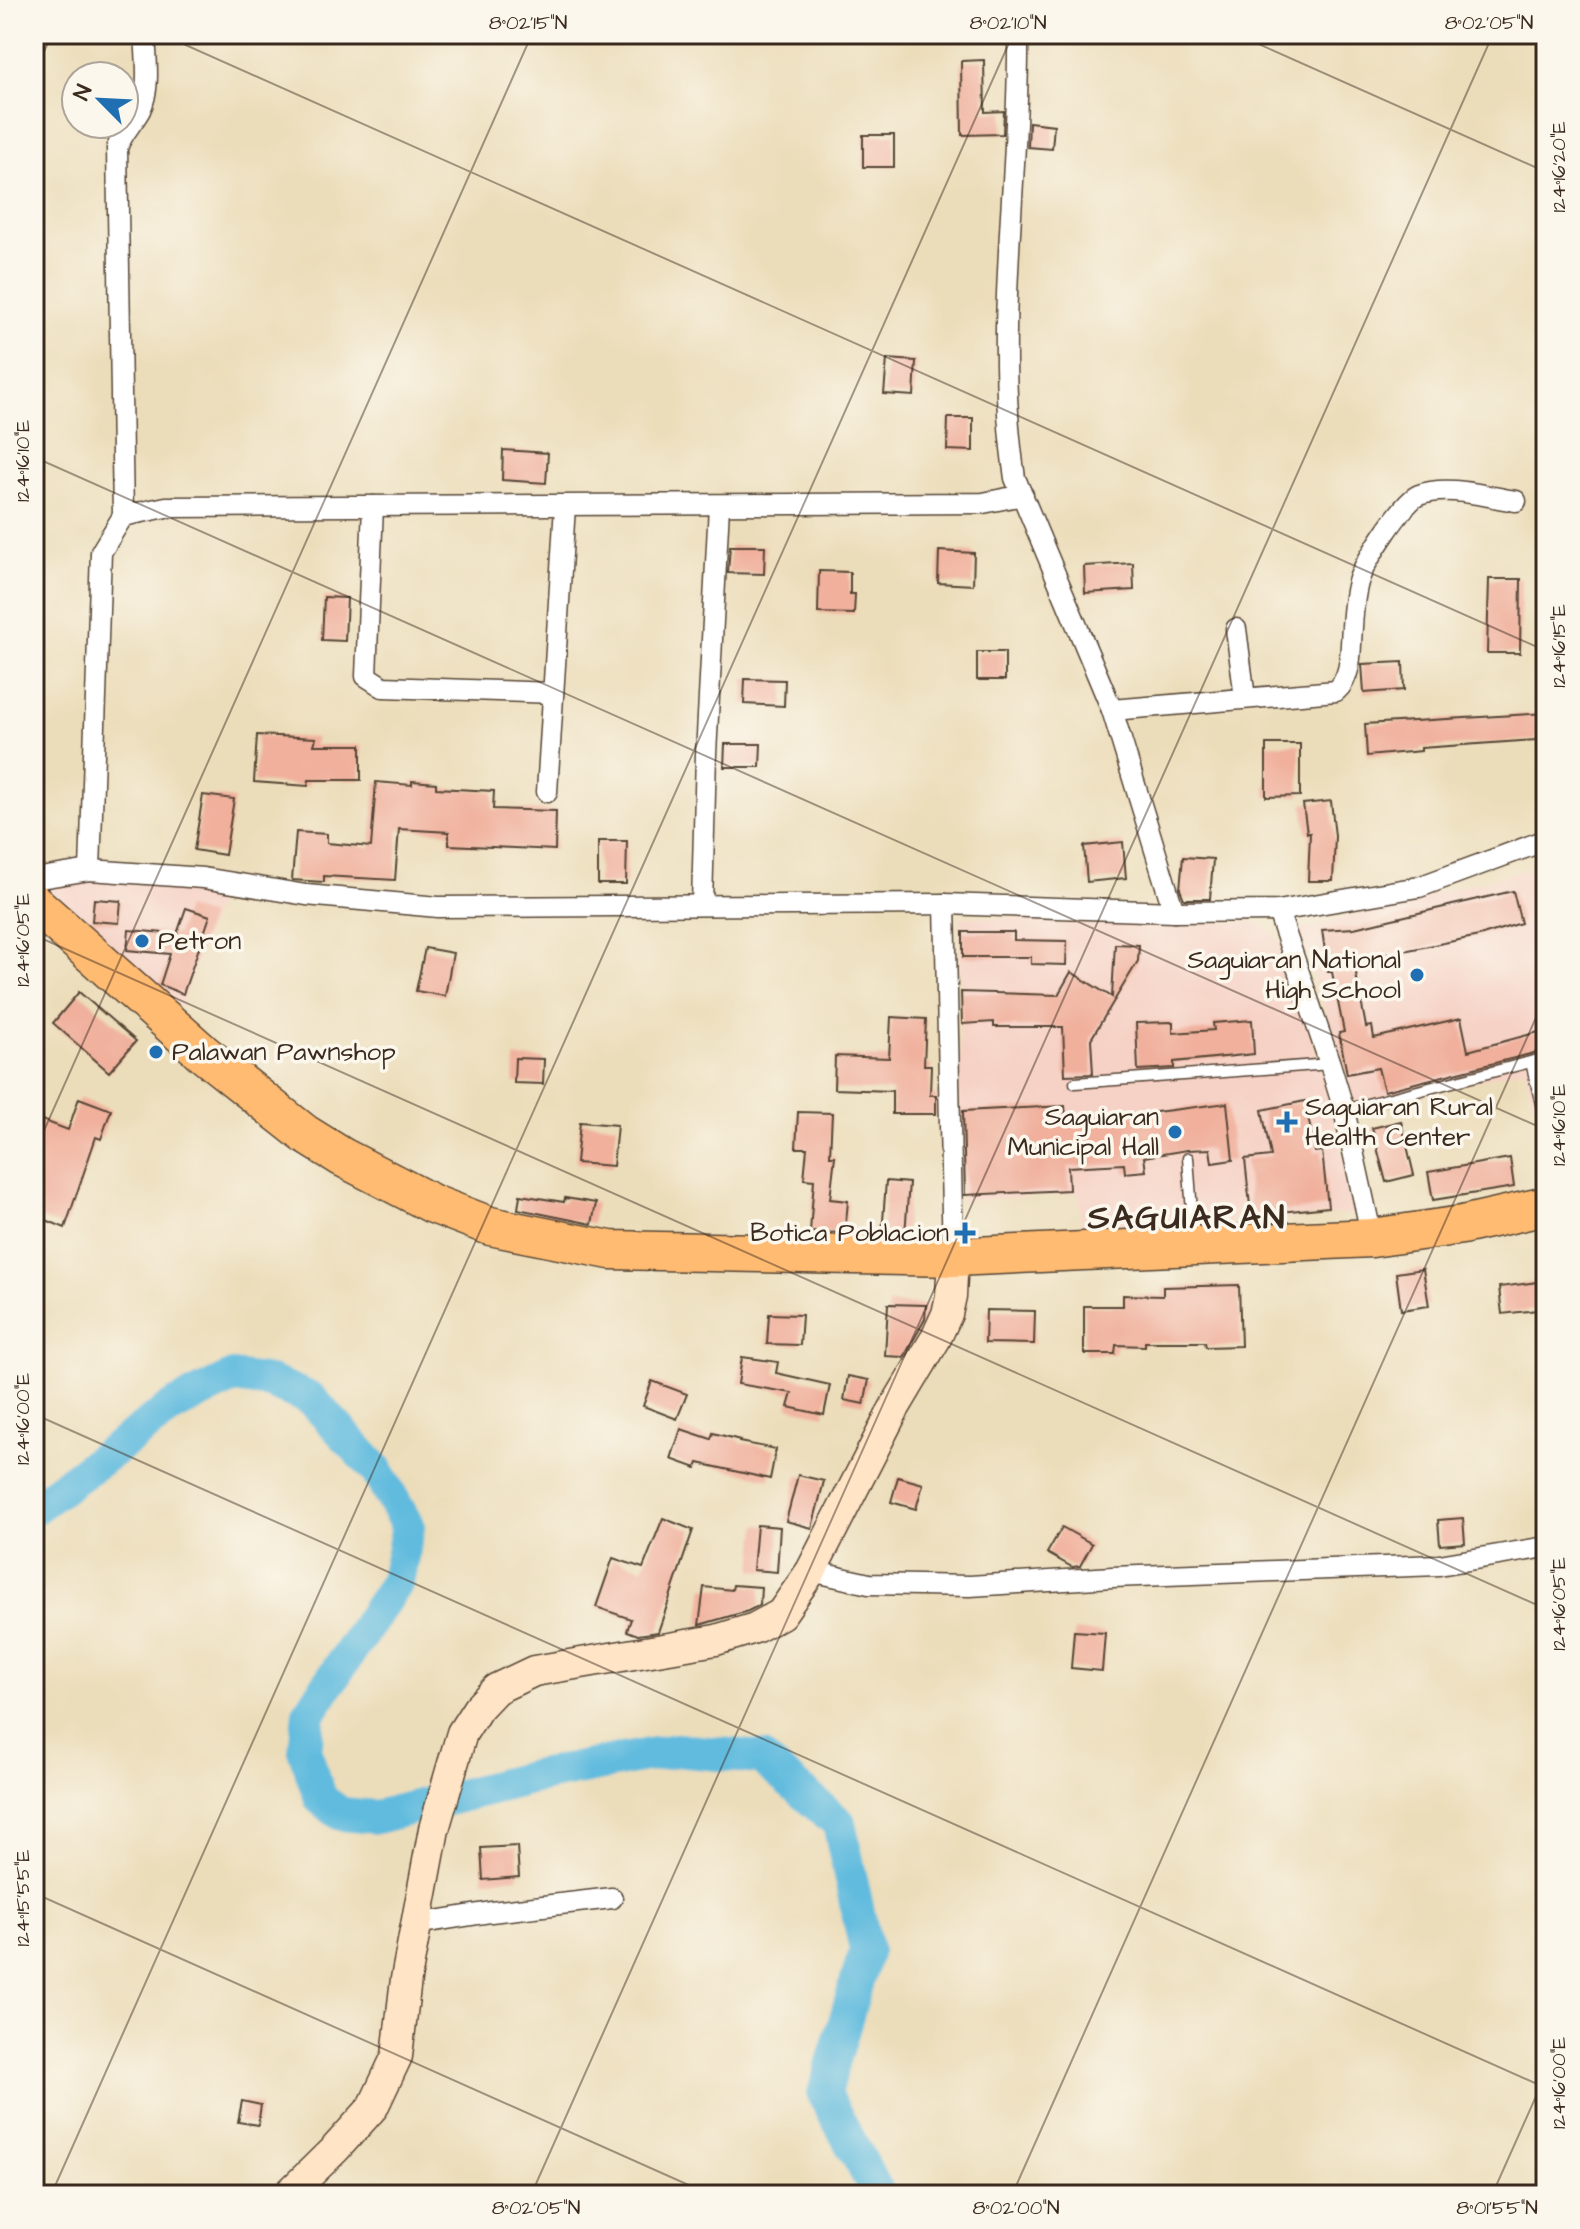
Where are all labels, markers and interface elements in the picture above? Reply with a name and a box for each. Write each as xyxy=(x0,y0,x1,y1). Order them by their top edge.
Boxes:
text: 8°02'15"N xyxy=(489,9,567,37)
text: 8°02'10"N xyxy=(969,9,1047,37)
text: 8°02'05"N xyxy=(1445,9,1533,37)
north arrow xyxy=(60,60,140,140)
text: N xyxy=(66,80,100,105)
text: 124°16'20"E xyxy=(1545,121,1573,212)
text: 124°16'10"E xyxy=(9,420,37,502)
text: 124°16'15"E xyxy=(1545,604,1573,688)
text: 124°16'05"E xyxy=(9,893,37,987)
place label: Petron xyxy=(158,923,241,959)
marker: Petron xyxy=(133,932,151,950)
place label: Saguiaran National High School xyxy=(1187,942,1401,1010)
marker: Saguiaran National High School xyxy=(1408,966,1426,984)
place label: Palawan Pawnshop xyxy=(172,1034,396,1070)
marker: Palawan Pawnshop xyxy=(147,1043,165,1061)
text: 124°16'10"E xyxy=(1545,1084,1573,1166)
place label: Saguiaran Rural Health Center xyxy=(1305,1089,1493,1155)
place label: Saguiaran Municipal Hall xyxy=(1008,1099,1159,1165)
marker: Saguiaran Rural Health Center xyxy=(1276,1111,1298,1133)
marker: Saguiaran Municipal Hall xyxy=(1166,1123,1184,1141)
district label: SAGUIARAN xyxy=(1087,1194,1286,1242)
place label: Botica Poblacion xyxy=(750,1215,949,1251)
marker: Botica Poblacion xyxy=(956,1224,974,1242)
text: 124°16'00"E xyxy=(9,1373,37,1465)
text: 124°16'05"E xyxy=(1545,1557,1573,1651)
text: 124°15'55"E xyxy=(9,1849,37,1946)
text: 124°16'00"E xyxy=(1545,2037,1573,2129)
text: 8°02'05"N xyxy=(492,2194,580,2222)
text: 8°02'00"N xyxy=(972,2194,1060,2222)
text: 8°01'55"N xyxy=(1456,2194,1538,2222)

